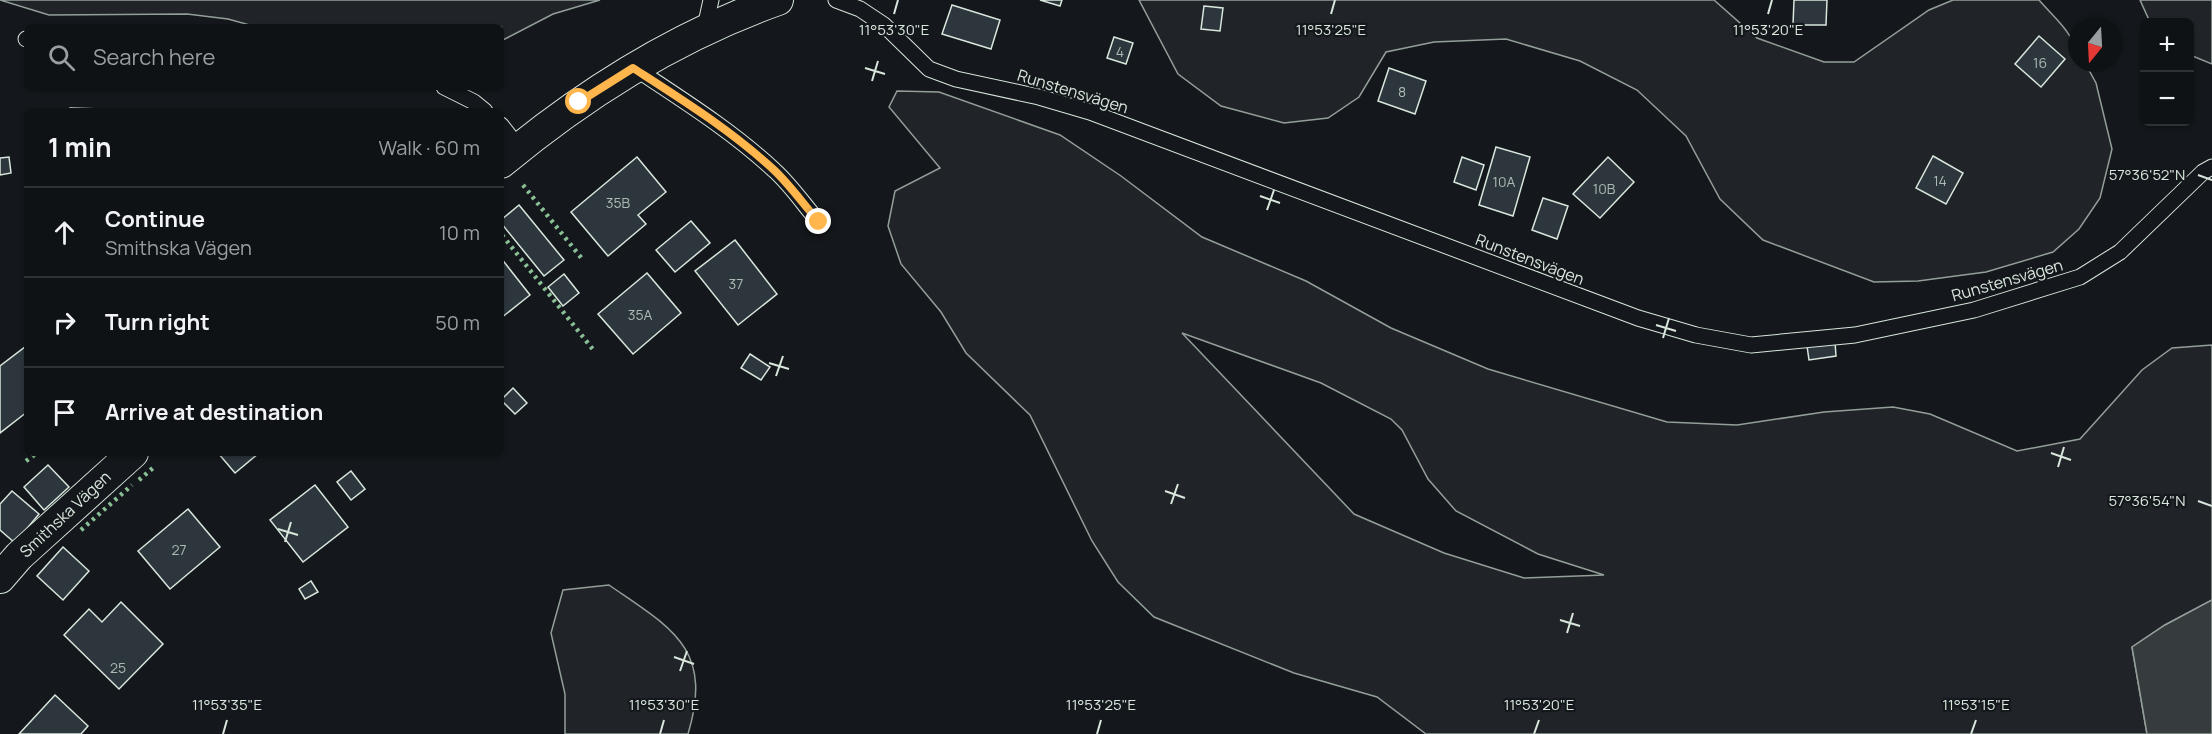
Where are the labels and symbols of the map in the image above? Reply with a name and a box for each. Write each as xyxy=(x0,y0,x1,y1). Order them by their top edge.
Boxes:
north arrow xyxy=(2068,18,2122,72)
text: 11°53'30"E xyxy=(859,19,929,40)
text: 11°53'25"E xyxy=(1296,19,1366,40)
text: 11°53'20"E xyxy=(1733,19,1803,40)
house number: 4 xyxy=(1116,42,1124,61)
house number: 16 xyxy=(2033,53,2047,72)
street label: Runstensvägen xyxy=(1015,64,1131,118)
house number: 8 xyxy=(1398,82,1406,101)
route start xyxy=(565,88,591,114)
text: 57°36'52"N xyxy=(2109,164,2185,185)
house number: 14 xyxy=(1933,171,1947,190)
house number: 10A xyxy=(1493,172,1516,191)
house number: 10B xyxy=(1593,179,1616,198)
house number: 35B xyxy=(606,193,631,212)
route end xyxy=(805,208,831,234)
street label: Runstensvägen xyxy=(1472,228,1588,290)
street label: Runstensvägen xyxy=(1949,254,2065,306)
house number: 37 xyxy=(729,274,743,293)
house number: 35A xyxy=(628,305,652,324)
street label: Smithska Vägen xyxy=(15,466,115,562)
text: 57°36'54"N xyxy=(2109,490,2185,511)
house number: 27 xyxy=(171,540,187,559)
house number: 25 xyxy=(110,658,126,677)
text: 11°53'35"E xyxy=(192,694,262,715)
text: 11°53'30"E xyxy=(629,694,699,715)
text: 11°53'25"E xyxy=(1066,694,1136,715)
text: 11°53'20"E xyxy=(1504,694,1574,715)
text: 11°53'15"E xyxy=(1942,694,2010,715)

